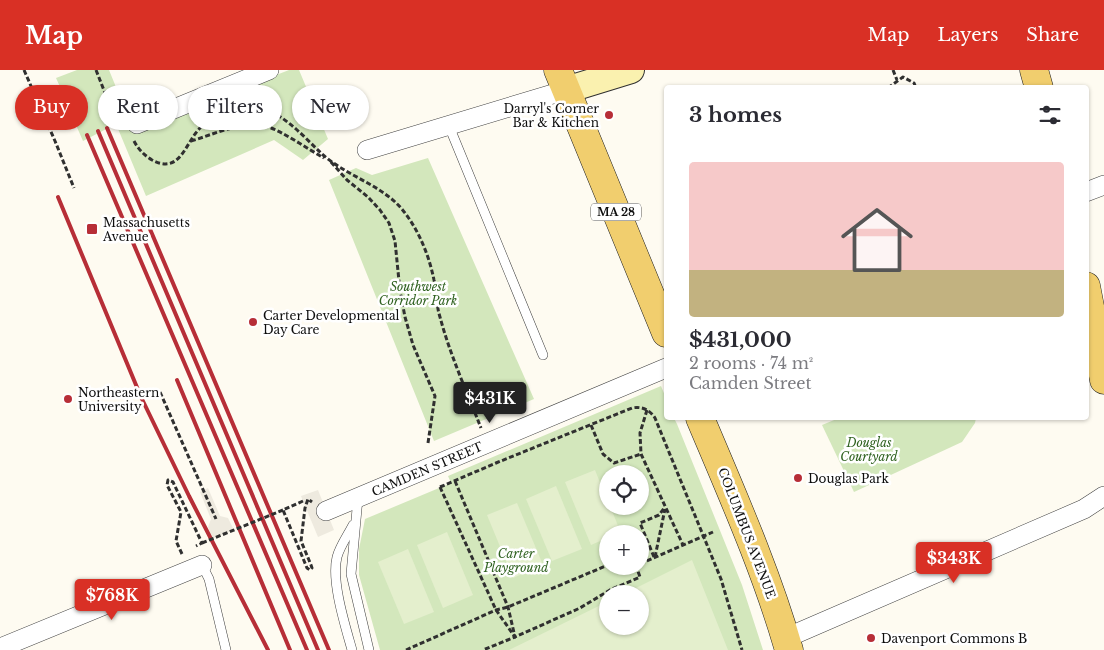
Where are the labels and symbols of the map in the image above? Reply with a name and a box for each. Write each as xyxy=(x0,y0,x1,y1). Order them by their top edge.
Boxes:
place label: Darryl's Corner Bar & Kitchen xyxy=(504,101,599,130)
marker: Darryl's Corner Bar & Kitchen xyxy=(603,109,615,121)
road number: MA 28 xyxy=(591,204,641,220)
place label: Massachusetts Avenue xyxy=(102,215,190,244)
marker: Massachusetts Avenue xyxy=(85,222,99,236)
park label: Southwest Corridor Park xyxy=(379,279,457,308)
place label: Carter Developmental Day Care xyxy=(263,308,400,337)
marker: Carter Developmental Day Care xyxy=(247,316,259,328)
pin: $431K xyxy=(455,382,525,424)
place label: Northeastern University xyxy=(78,385,159,414)
marker: Northeastern University xyxy=(62,393,74,405)
park label: Douglas Courtyard xyxy=(840,435,899,464)
street label: CAMDEN STREET xyxy=(369,439,485,499)
street label: COLUMBUS AVENUE xyxy=(715,465,779,601)
place label: Douglas Park xyxy=(808,471,890,486)
marker: Douglas Park xyxy=(792,472,804,484)
pin: $343K xyxy=(919,542,989,584)
park label: Carter Playground xyxy=(483,546,549,575)
pin: $768K xyxy=(77,578,147,621)
place label: Davenport Commons B xyxy=(881,631,1027,646)
marker: Davenport Commons B xyxy=(865,632,877,644)

